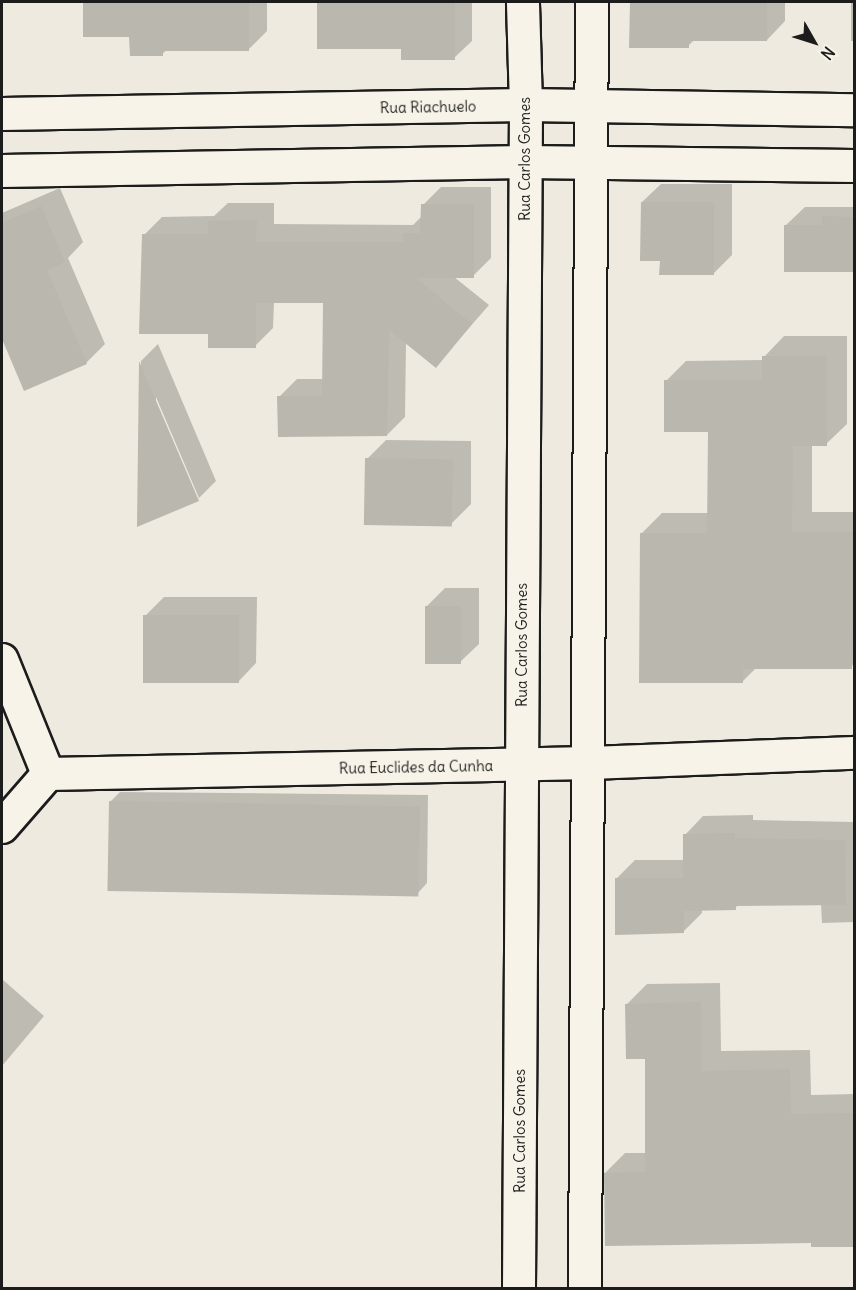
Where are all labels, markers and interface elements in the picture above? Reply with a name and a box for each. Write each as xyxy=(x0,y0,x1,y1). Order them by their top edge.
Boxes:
north arrow xyxy=(784,12,844,72)
text: N xyxy=(817,43,839,64)
street label: Rua Riachuelo xyxy=(380,97,476,117)
street label: Rua Carlos Gomes xyxy=(516,97,534,221)
street label: Rua Carlos Gomes xyxy=(513,583,531,707)
street label: Rua Euclides da Cunha xyxy=(339,757,493,777)
street label: Rua Carlos Gomes xyxy=(511,1069,529,1193)

